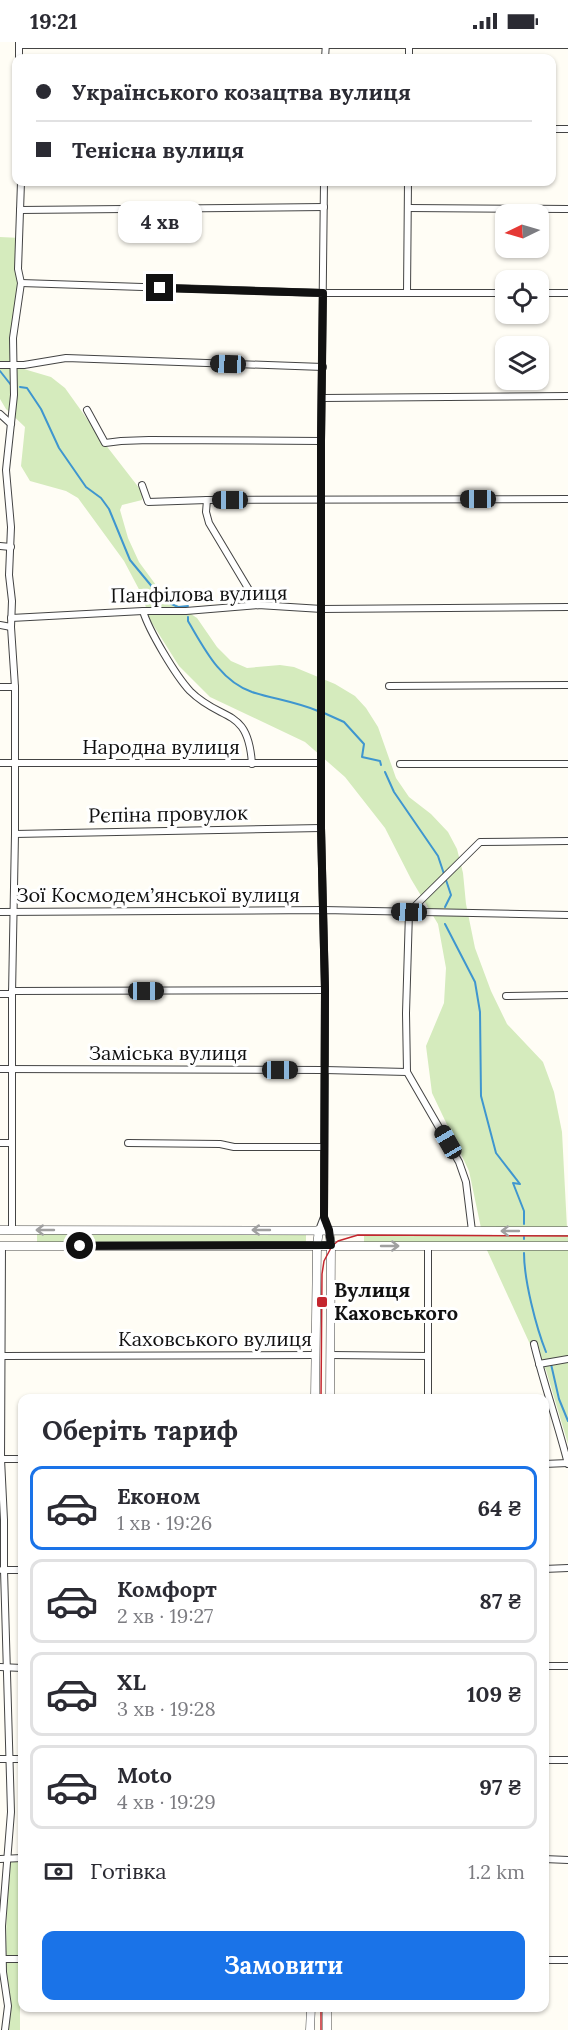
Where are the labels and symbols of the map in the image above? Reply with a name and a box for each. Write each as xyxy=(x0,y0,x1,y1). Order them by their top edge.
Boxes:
callout: 4 хв xyxy=(118,201,202,243)
north arrow xyxy=(495,204,549,258)
route end xyxy=(146,274,173,301)
car xyxy=(210,354,246,374)
car xyxy=(460,490,496,508)
car xyxy=(212,491,248,509)
street label: Панфілова вулиця xyxy=(110,579,288,608)
street label: Народна вулиця xyxy=(82,734,240,759)
street label: Рєпіна провулок xyxy=(88,800,248,827)
street label: Зої Космодем’янської вулиця xyxy=(16,882,300,907)
car xyxy=(391,902,427,922)
car xyxy=(128,982,164,1000)
street label: Заміська вулиця xyxy=(89,1040,247,1065)
car xyxy=(262,1061,298,1079)
car xyxy=(431,1122,465,1162)
one-way arrow xyxy=(35,1224,55,1236)
one-way arrow xyxy=(251,1224,271,1236)
one-way arrow xyxy=(500,1225,520,1237)
route start xyxy=(66,1232,93,1259)
one-way arrow xyxy=(379,1240,399,1251)
place label: Вулиця Каховського xyxy=(334,1277,458,1325)
marker: Вулиця Каховського xyxy=(315,1295,329,1309)
street label: Каховського вулиця xyxy=(118,1326,312,1351)

